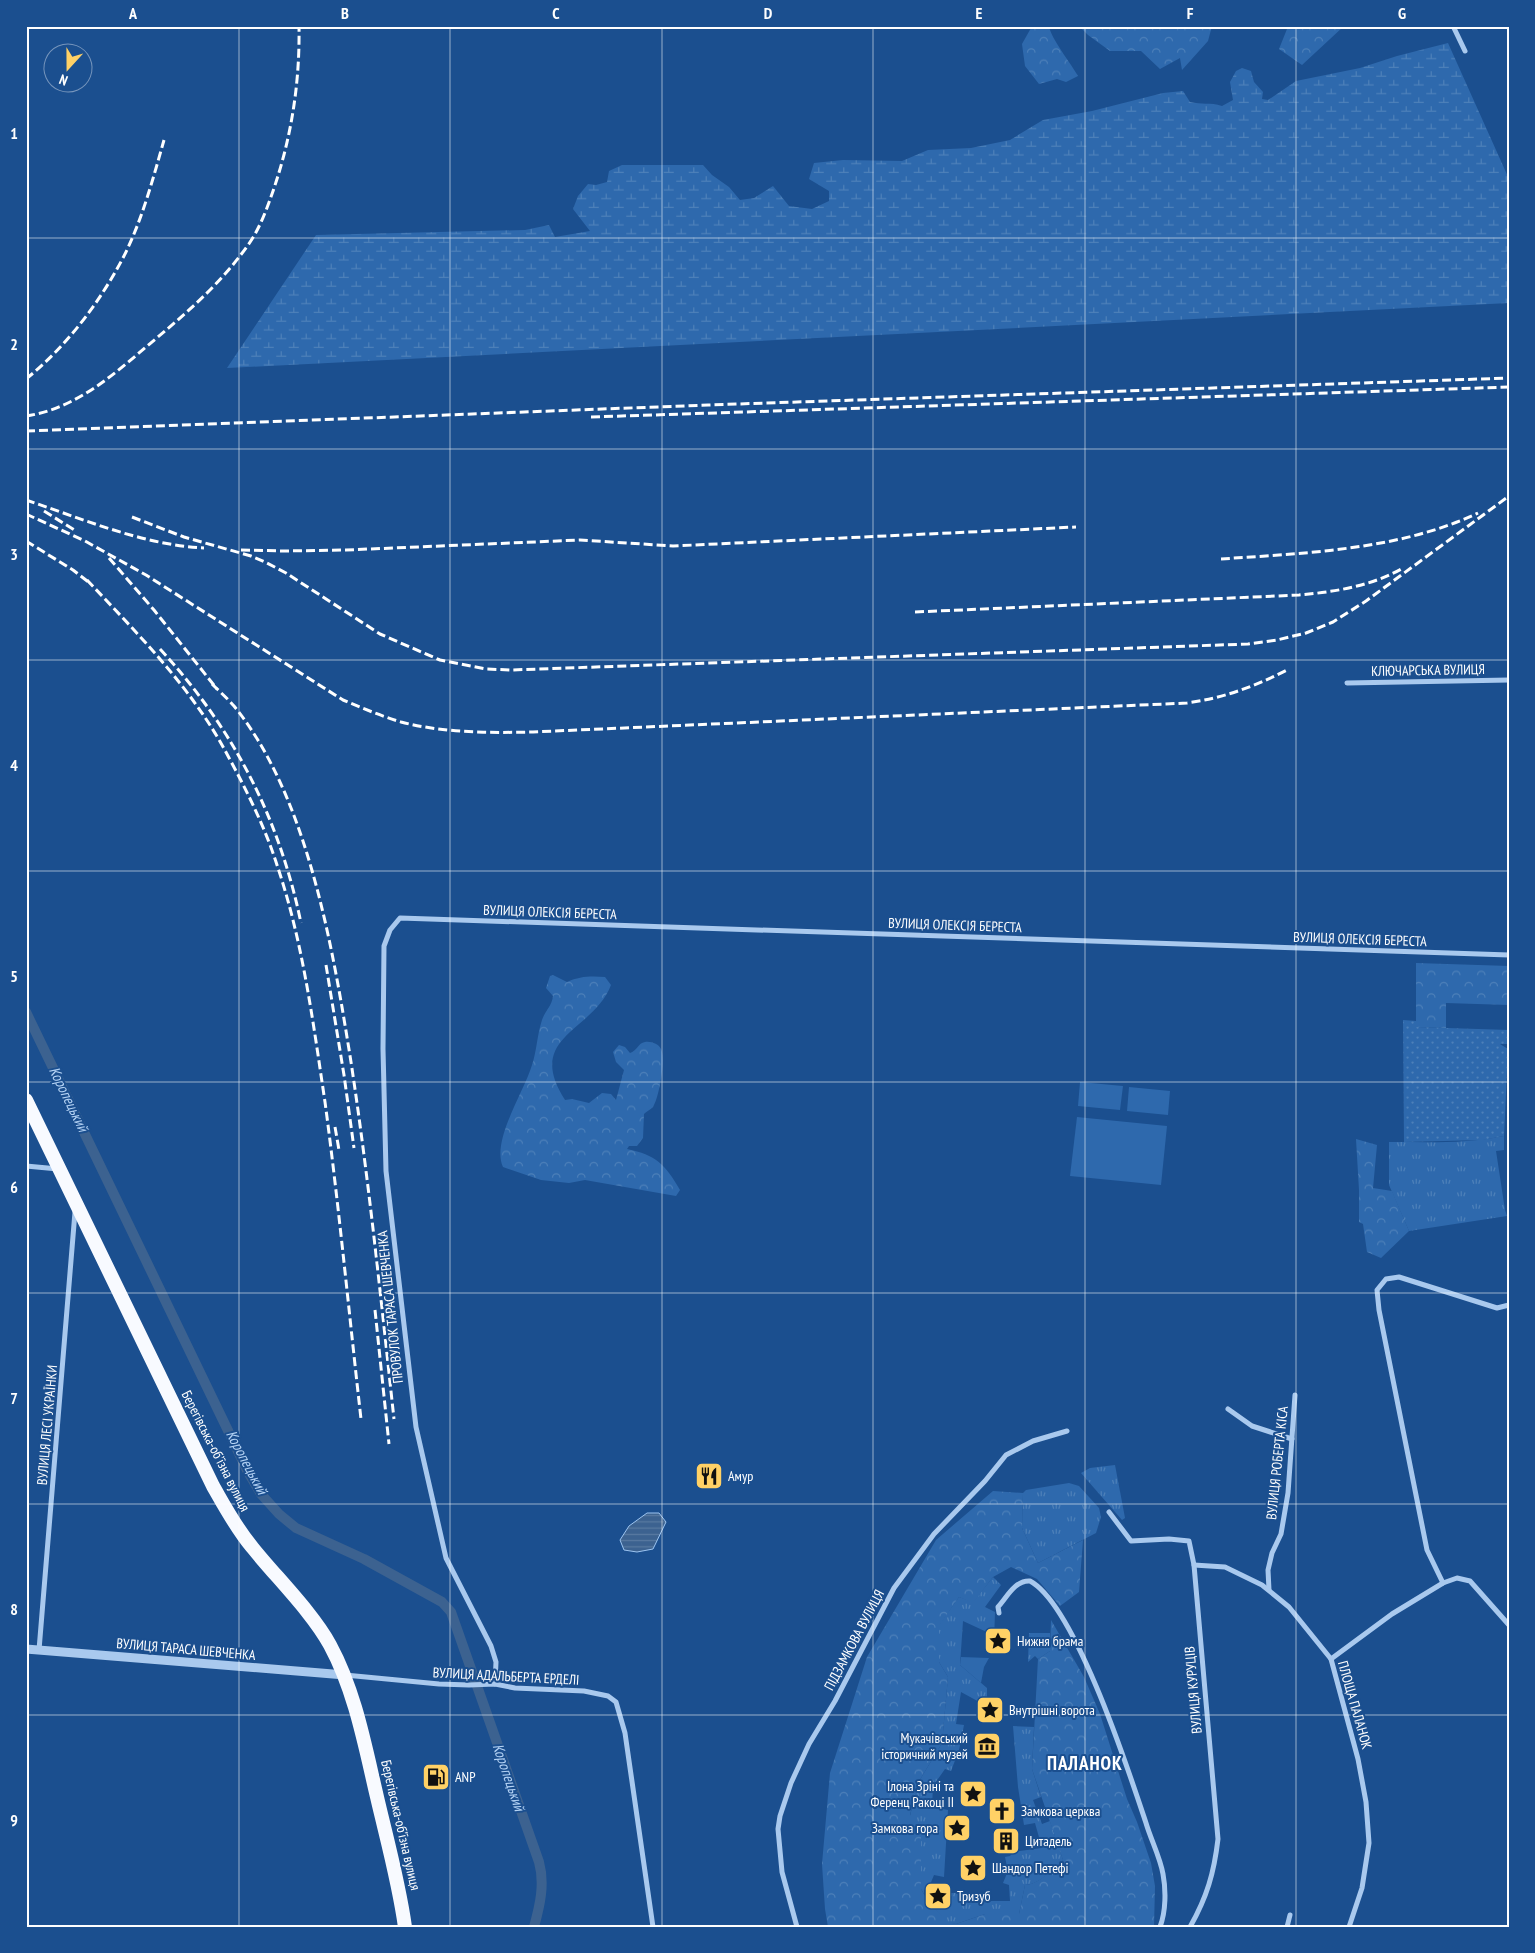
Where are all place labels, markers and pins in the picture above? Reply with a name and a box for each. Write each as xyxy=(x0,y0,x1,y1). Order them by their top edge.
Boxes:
restaurant icon: Амур xyxy=(694,1461,724,1491)
place label: Амур xyxy=(728,1467,753,1485)
place icon: Нижня брама xyxy=(983,1626,1013,1656)
place label: Нижня брама xyxy=(1017,1632,1083,1650)
place icon: Внутрішні ворота xyxy=(975,1695,1005,1725)
place label: Внутрішні ворота xyxy=(1009,1701,1095,1719)
place label: Мукачівський історичний музей xyxy=(881,1729,968,1763)
museum icon: Мукачівський історичний музей xyxy=(972,1731,1002,1761)
fuel station icon: ANP xyxy=(421,1762,451,1792)
place label: ANP xyxy=(455,1768,475,1786)
place label: Ілона Зріні та Ференц Ракоці II xyxy=(871,1777,954,1811)
place icon: Ілона Зріні та Ференц Ракоці II xyxy=(958,1779,988,1809)
church icon: Замкова церква xyxy=(987,1796,1017,1826)
place label: Замкова церква xyxy=(1021,1802,1100,1820)
place icon: Замкова гора xyxy=(942,1813,972,1843)
place label: Замкова гора xyxy=(872,1819,938,1837)
building icon: Цитадель xyxy=(991,1826,1021,1856)
place label: Цитадель xyxy=(1025,1832,1072,1850)
place icon: Шандор Петефі xyxy=(958,1853,988,1883)
place label: Шандор Петефі xyxy=(992,1859,1069,1877)
place icon: Тризуб xyxy=(923,1881,953,1911)
place label: Тризуб xyxy=(957,1887,990,1905)

